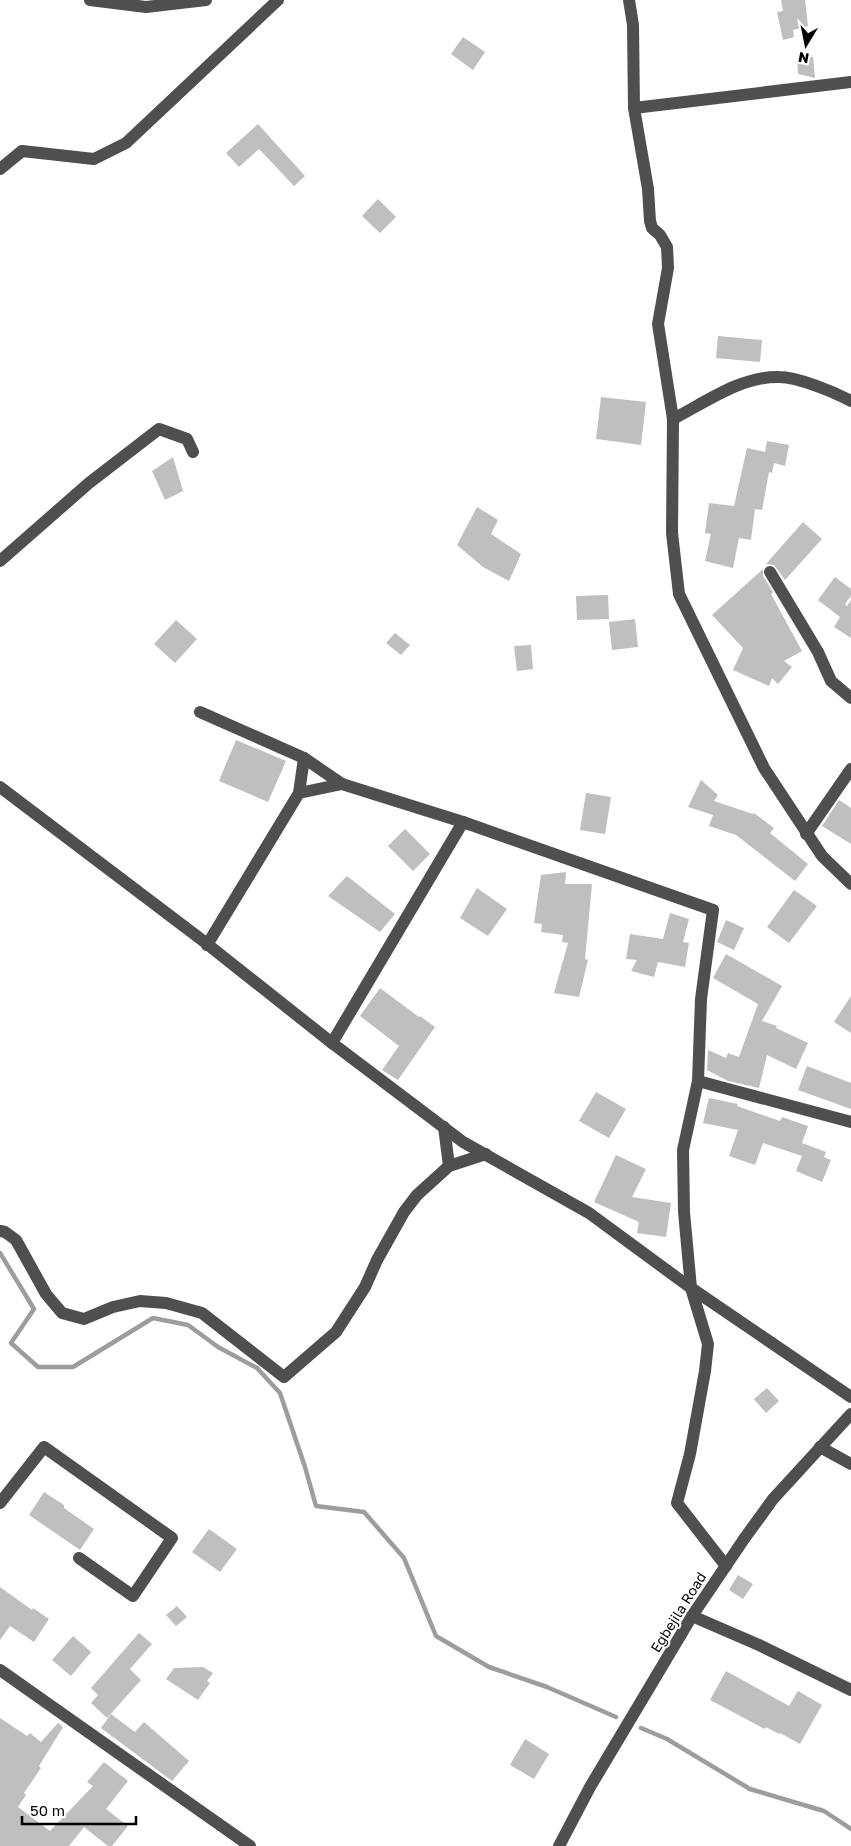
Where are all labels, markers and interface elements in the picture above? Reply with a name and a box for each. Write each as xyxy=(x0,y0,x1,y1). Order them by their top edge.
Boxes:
north arrow xyxy=(781,20,831,70)
text: N xyxy=(797,49,810,68)
street label: Egbejila Road xyxy=(647,1569,709,1655)
scale bar xyxy=(22,1794,136,1826)
text: 50 m xyxy=(30,1801,65,1819)

